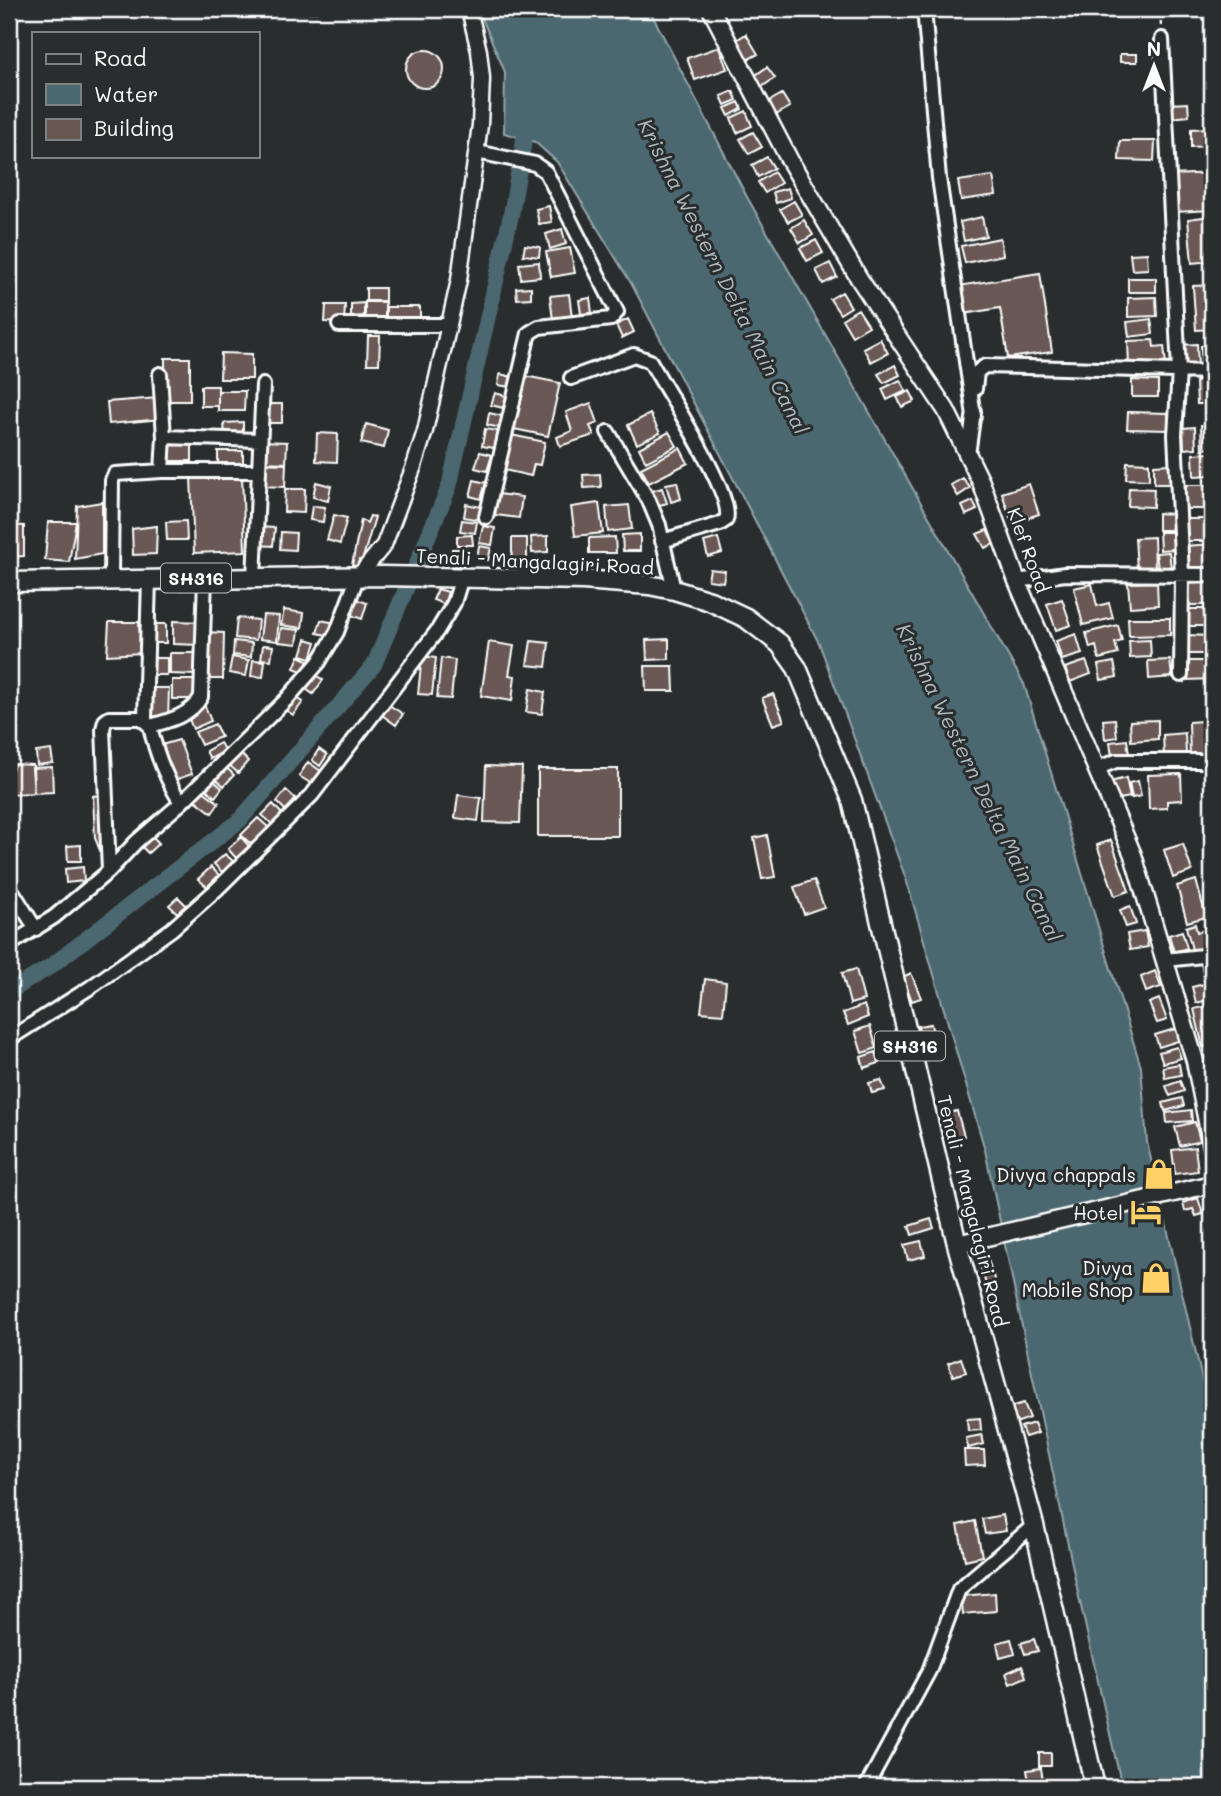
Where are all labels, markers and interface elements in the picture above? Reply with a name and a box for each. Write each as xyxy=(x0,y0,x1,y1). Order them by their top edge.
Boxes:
legend xyxy=(32,32,259,158)
north arrow xyxy=(1120,32,1190,102)
text: N xyxy=(1147,36,1161,61)
text: Road xyxy=(94,44,146,71)
text: Water xyxy=(94,80,158,107)
text: Building xyxy=(94,114,174,141)
water label: Krishna Western Delta Main Canal xyxy=(632,114,816,439)
street label: Klef Road xyxy=(1002,504,1056,596)
street label: Tenali - Mangalagiri Road xyxy=(415,542,655,580)
road number: SH316 xyxy=(161,564,231,592)
water label: Krishna Western Delta Main Canal xyxy=(891,619,1069,946)
road number: SH316 xyxy=(875,1031,945,1060)
street label: Tenali - Mangalagiri Road xyxy=(932,1092,1014,1330)
shop icon: Divya chappals xyxy=(1142,1157,1176,1191)
place label: Divya chappals xyxy=(996,1162,1136,1187)
hotel icon: Hotel xyxy=(1129,1195,1163,1229)
place label: Hotel xyxy=(1073,1200,1123,1225)
place label: Divya Mobile Shop xyxy=(1022,1255,1133,1302)
shop icon: Divya Mobile Shop xyxy=(1139,1261,1173,1295)

